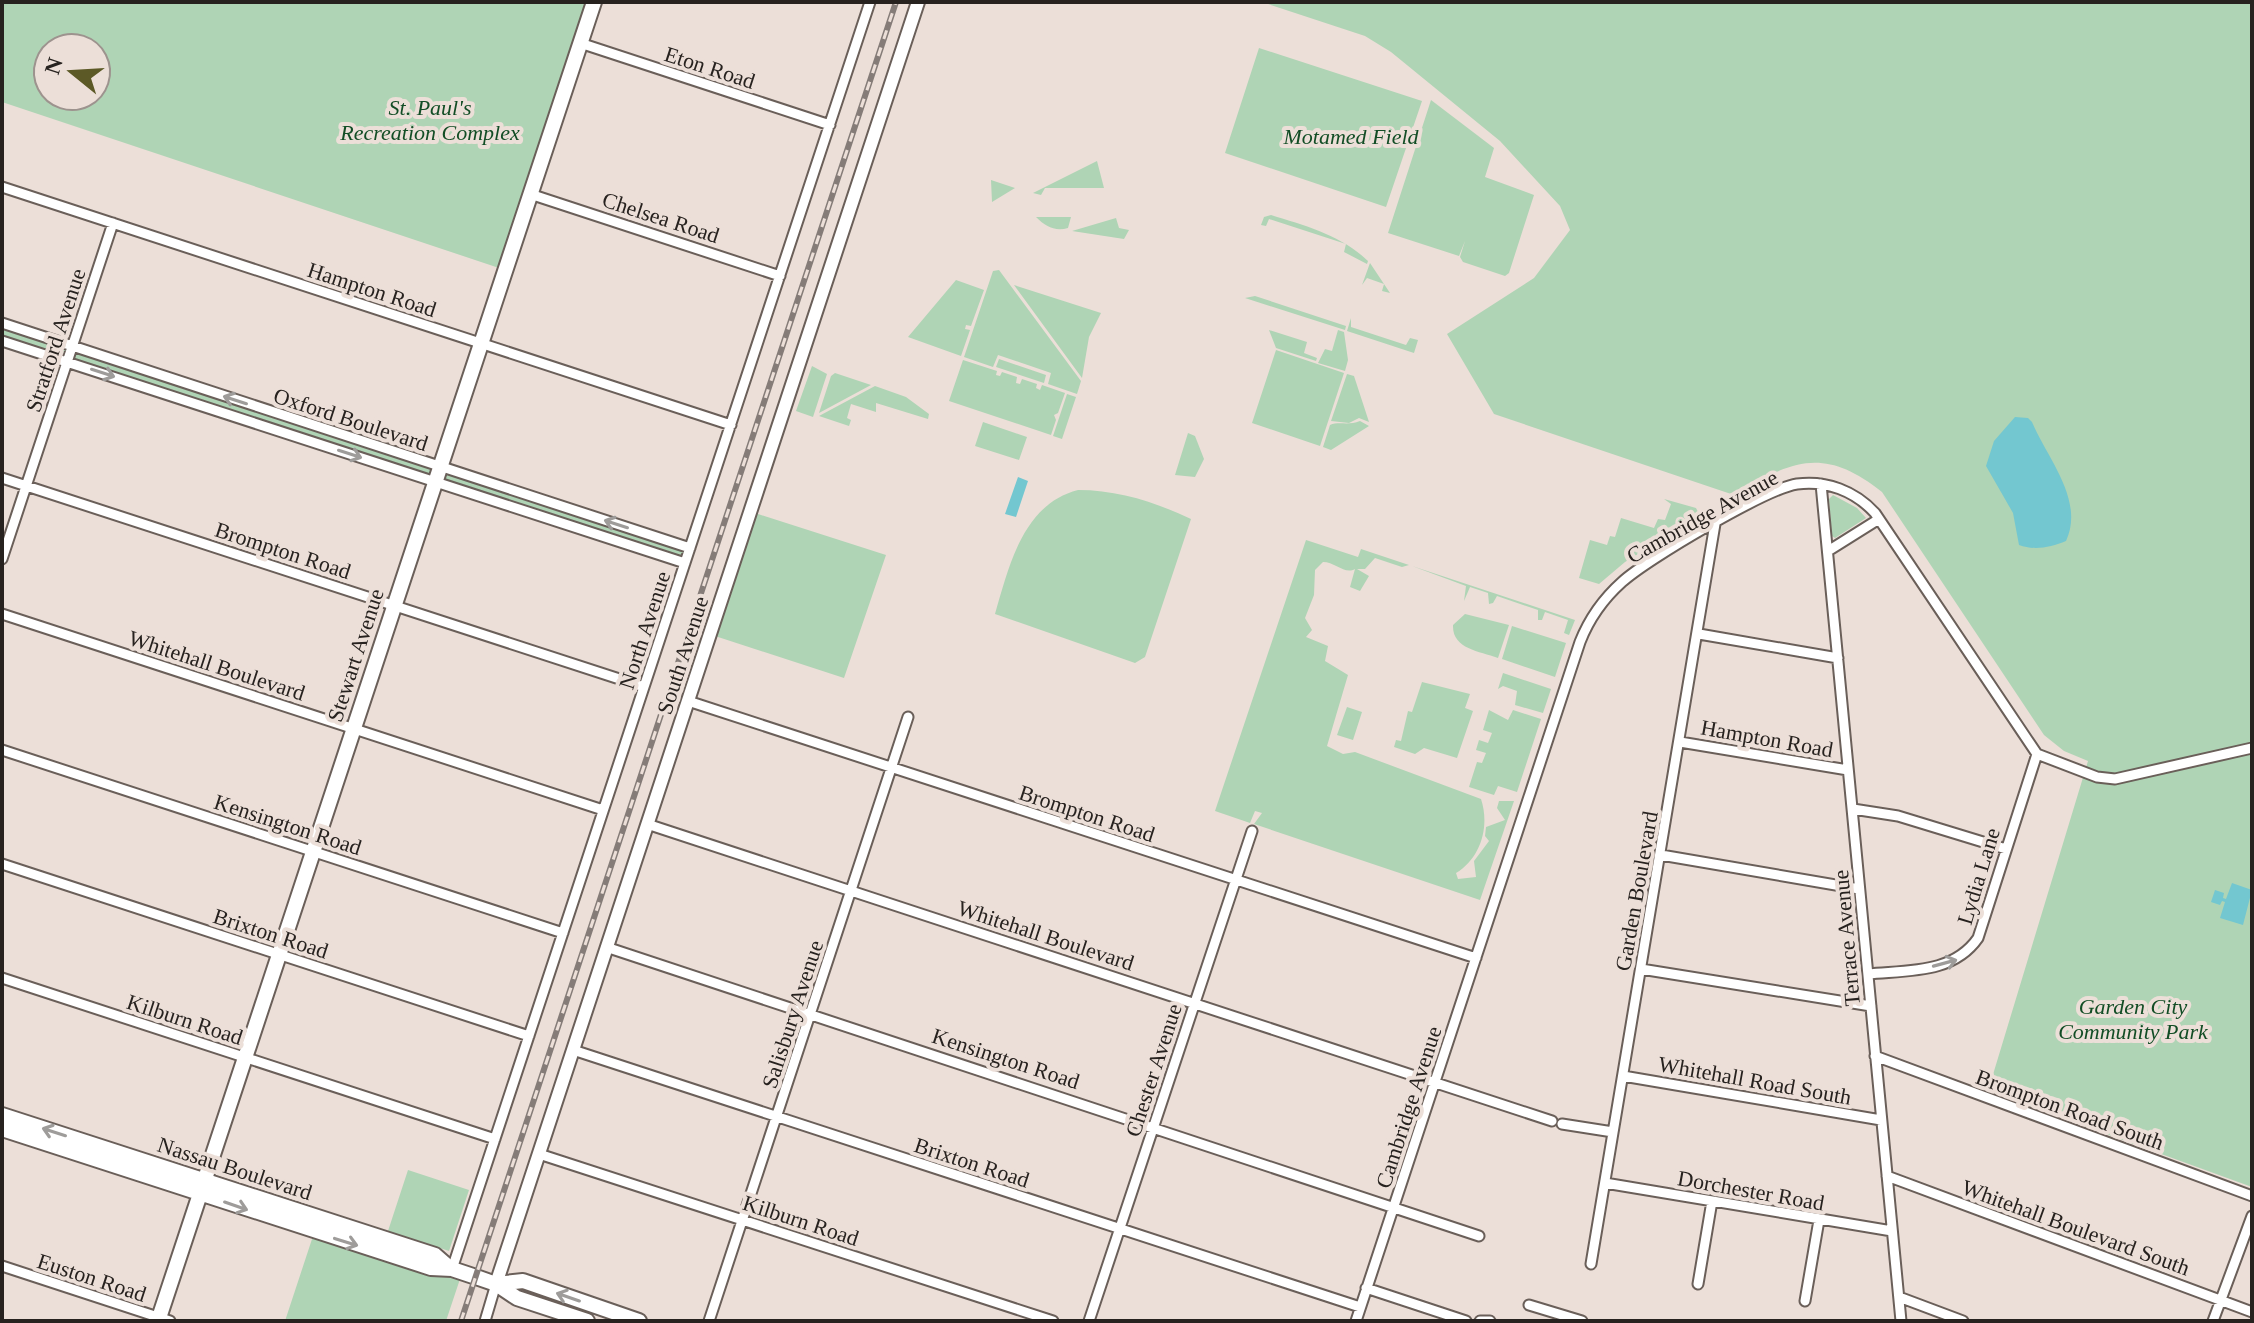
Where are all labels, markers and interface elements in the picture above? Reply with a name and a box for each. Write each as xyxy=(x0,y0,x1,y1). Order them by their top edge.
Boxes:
north arrow xyxy=(32,32,112,112)
street label: Eton Road xyxy=(662,41,758,94)
text: N xyxy=(39,54,68,77)
park label: St. Paul's Recreation Complex xyxy=(339,95,520,145)
park label: Motamed Field xyxy=(1282,124,1420,149)
street label: Chelsea Road xyxy=(599,187,723,248)
street label: Hampton Road xyxy=(304,257,439,322)
street label: Stratford Avenue xyxy=(21,265,90,415)
one-way arrow xyxy=(90,367,115,382)
street label: Oxford Boulevard xyxy=(271,383,431,456)
one-way arrow xyxy=(223,391,248,406)
one-way arrow xyxy=(337,448,362,462)
street label: Cambridge Avenue xyxy=(1622,465,1782,568)
one-way arrow xyxy=(603,516,628,531)
street label: Brompton Road xyxy=(212,517,354,584)
street label: North Avenue xyxy=(614,568,675,692)
street label: Stewart Avenue xyxy=(322,586,389,725)
street label: South Avenue xyxy=(652,593,713,717)
street label: Whitehall Boulevard xyxy=(126,625,308,706)
street label: Hampton Road xyxy=(1699,715,1835,762)
street label: Brompton Road xyxy=(1016,780,1158,847)
street label: Kensington Road xyxy=(211,789,365,860)
street label: Garden Boulevard xyxy=(1610,809,1663,973)
street label: Lydia Lane xyxy=(1952,825,2005,927)
street label: Terrace Avenue xyxy=(1828,869,1865,1007)
street label: Whitehall Boulevard xyxy=(955,895,1137,976)
street label: Brixton Road xyxy=(210,903,331,964)
street label: Salisbury Avenue xyxy=(757,937,828,1091)
one-way arrow xyxy=(1931,955,1957,970)
street label: Kilburn Road xyxy=(124,989,246,1050)
park label: Garden City Community Park xyxy=(2058,994,2209,1044)
street label: Chester Avenue xyxy=(1120,1001,1187,1140)
street label: Kensington Road xyxy=(929,1023,1083,1094)
street label: Cambridge Avenue xyxy=(1371,1023,1446,1191)
street label: Whitehall Road South xyxy=(1656,1051,1853,1110)
street label: Brompton Road South xyxy=(1973,1064,2167,1155)
one-way arrow xyxy=(42,1124,67,1138)
street label: Nassau Boulevard xyxy=(155,1132,315,1205)
street label: Brixton Road xyxy=(911,1132,1032,1193)
street label: Dorchester Road xyxy=(1676,1165,1826,1216)
street label: Whitehall Boulevard South xyxy=(1958,1175,2193,1280)
street label: Kilburn Road xyxy=(740,1190,862,1251)
one-way arrow xyxy=(224,1199,249,1214)
one-way arrow xyxy=(334,1235,359,1250)
street label: Euston Road xyxy=(34,1248,149,1307)
one-way arrow xyxy=(556,1288,581,1303)

